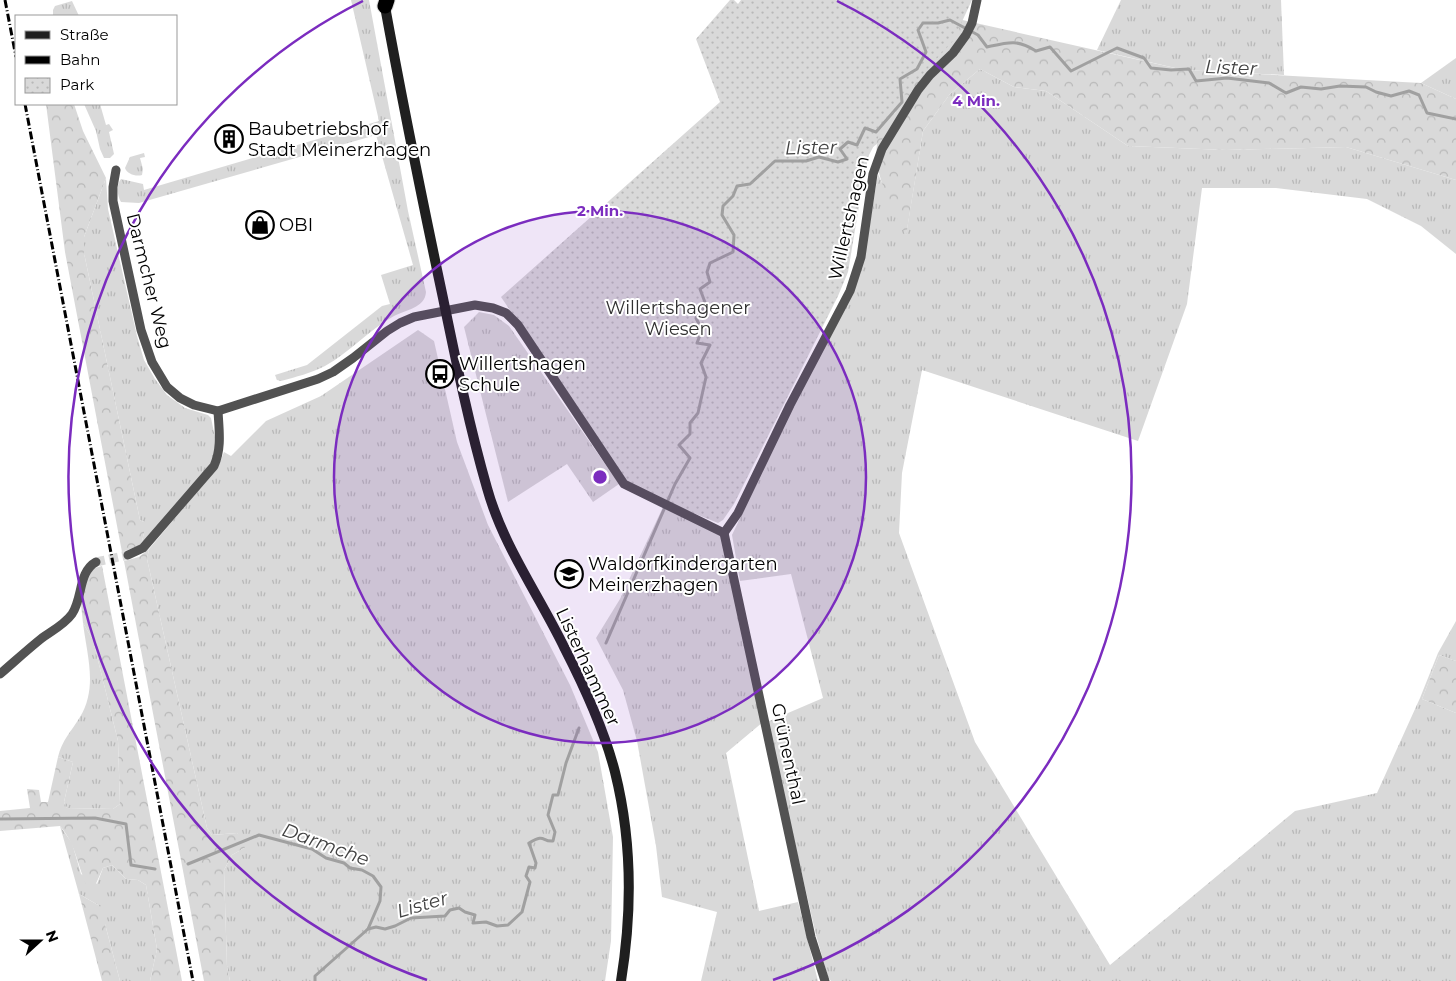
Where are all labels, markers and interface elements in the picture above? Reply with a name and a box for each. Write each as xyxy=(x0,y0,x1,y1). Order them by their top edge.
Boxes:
legend xyxy=(15,15,178,105)
text: Straße xyxy=(60,25,109,44)
text: Bahn xyxy=(60,50,100,69)
water label: Lister xyxy=(1205,55,1258,80)
text: Park xyxy=(60,75,94,94)
text: 4 Min. xyxy=(952,91,1000,110)
place label: Baubetriebshof Stadt Meinerzhagen xyxy=(248,118,431,161)
building icon: Baubetriebshof Stadt Meinerzhagen xyxy=(214,124,244,154)
water label: Lister xyxy=(785,136,838,159)
street label: Willertshagen xyxy=(824,154,874,282)
text: 2 Min. xyxy=(577,201,623,220)
shop icon: OBI xyxy=(245,210,275,240)
street label: Darmcher Weg xyxy=(122,211,176,351)
place label: OBI xyxy=(279,214,313,236)
park label: Willertshagener Wiesen xyxy=(606,297,750,340)
place label: Willertshagen Schule xyxy=(459,353,586,396)
bus stop icon: Willertshagen Schule xyxy=(425,359,455,389)
centre of rings xyxy=(591,468,609,486)
place label: Waldorfkindergarten Meinerzhagen xyxy=(588,553,778,596)
school or university icon: Waldorfkindergarten Meinerzhagen xyxy=(554,559,584,589)
street label: Listerhammer xyxy=(551,604,625,730)
street label: Grünenthal xyxy=(766,701,810,807)
water label: Darmche xyxy=(279,818,373,871)
water label: Lister xyxy=(394,886,451,923)
north arrow xyxy=(15,916,65,966)
text: N xyxy=(42,928,63,945)

